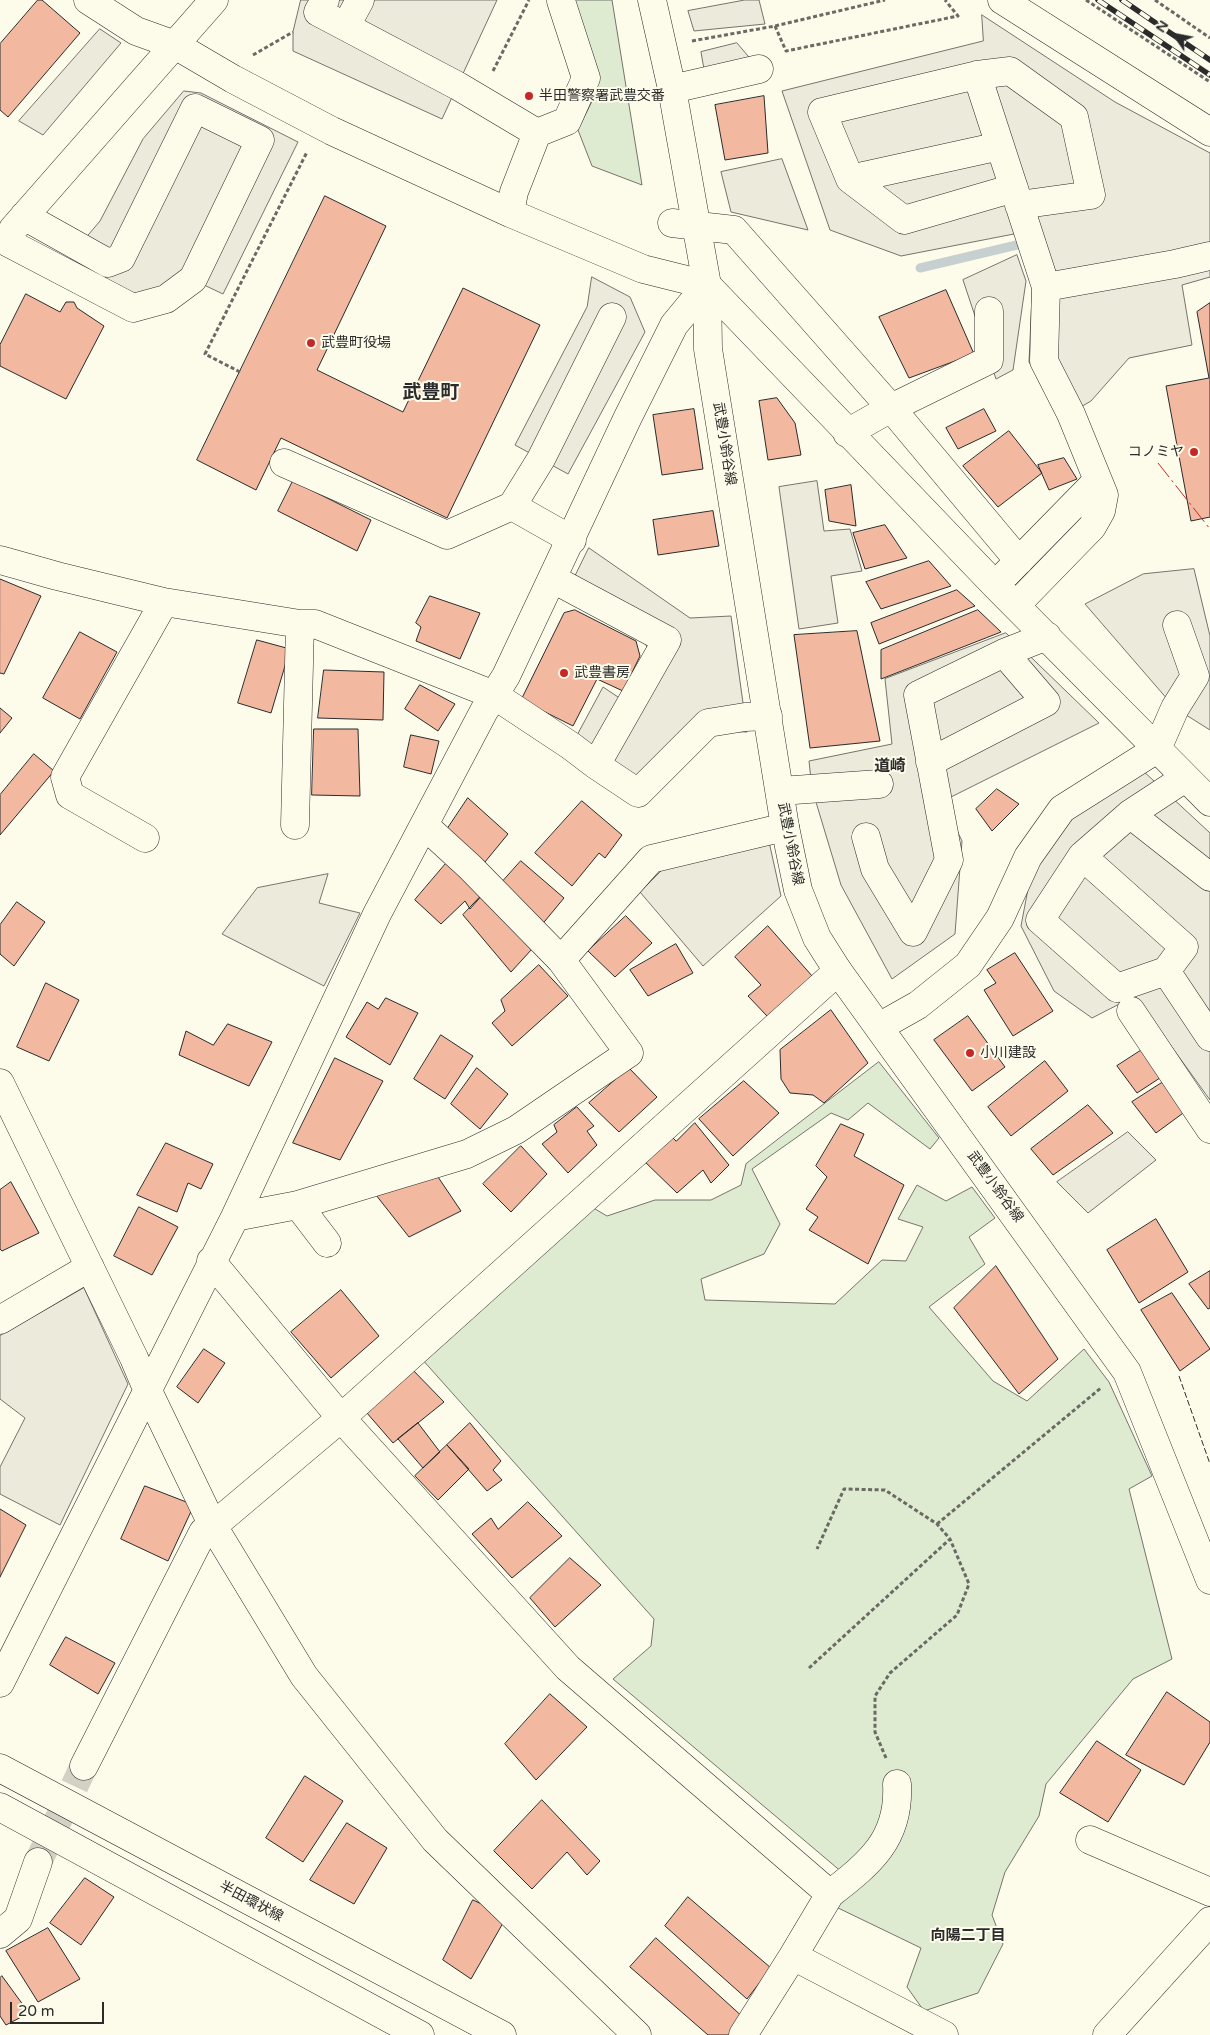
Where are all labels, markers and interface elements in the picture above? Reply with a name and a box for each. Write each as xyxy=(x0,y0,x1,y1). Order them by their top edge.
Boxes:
north arrow xyxy=(1150,10,1200,60)
text: N xyxy=(1152,17,1172,36)
place label: 半田警察署武豊交番 xyxy=(539,88,665,104)
marker: 半田警察署武豊交番 xyxy=(523,90,535,102)
place label: 武豊町役場 xyxy=(321,335,391,351)
marker: 武豊町役場 xyxy=(305,337,317,349)
district label: 武豊町 xyxy=(403,382,459,404)
street label: 武豊小鈴谷線 xyxy=(709,401,739,487)
place label: コノミヤ xyxy=(1128,444,1184,460)
marker: コノミヤ xyxy=(1188,446,1200,458)
place label: 武豊書房 xyxy=(574,665,630,681)
marker: 武豊書房 xyxy=(558,667,570,679)
district label: 道崎 xyxy=(874,757,906,777)
street label: 武豊小鈴谷線 xyxy=(774,801,806,887)
place label: 小川建設 xyxy=(980,1045,1036,1061)
marker: 小川建設 xyxy=(964,1047,976,1059)
street label: 武豊小鈴谷線 xyxy=(964,1148,1026,1226)
street label: 半田環状線 xyxy=(216,1878,286,1926)
district label: 向陽二丁目 xyxy=(931,1927,1005,1945)
scale bar xyxy=(12,1992,106,2024)
text: 20 m xyxy=(18,2002,55,2020)

